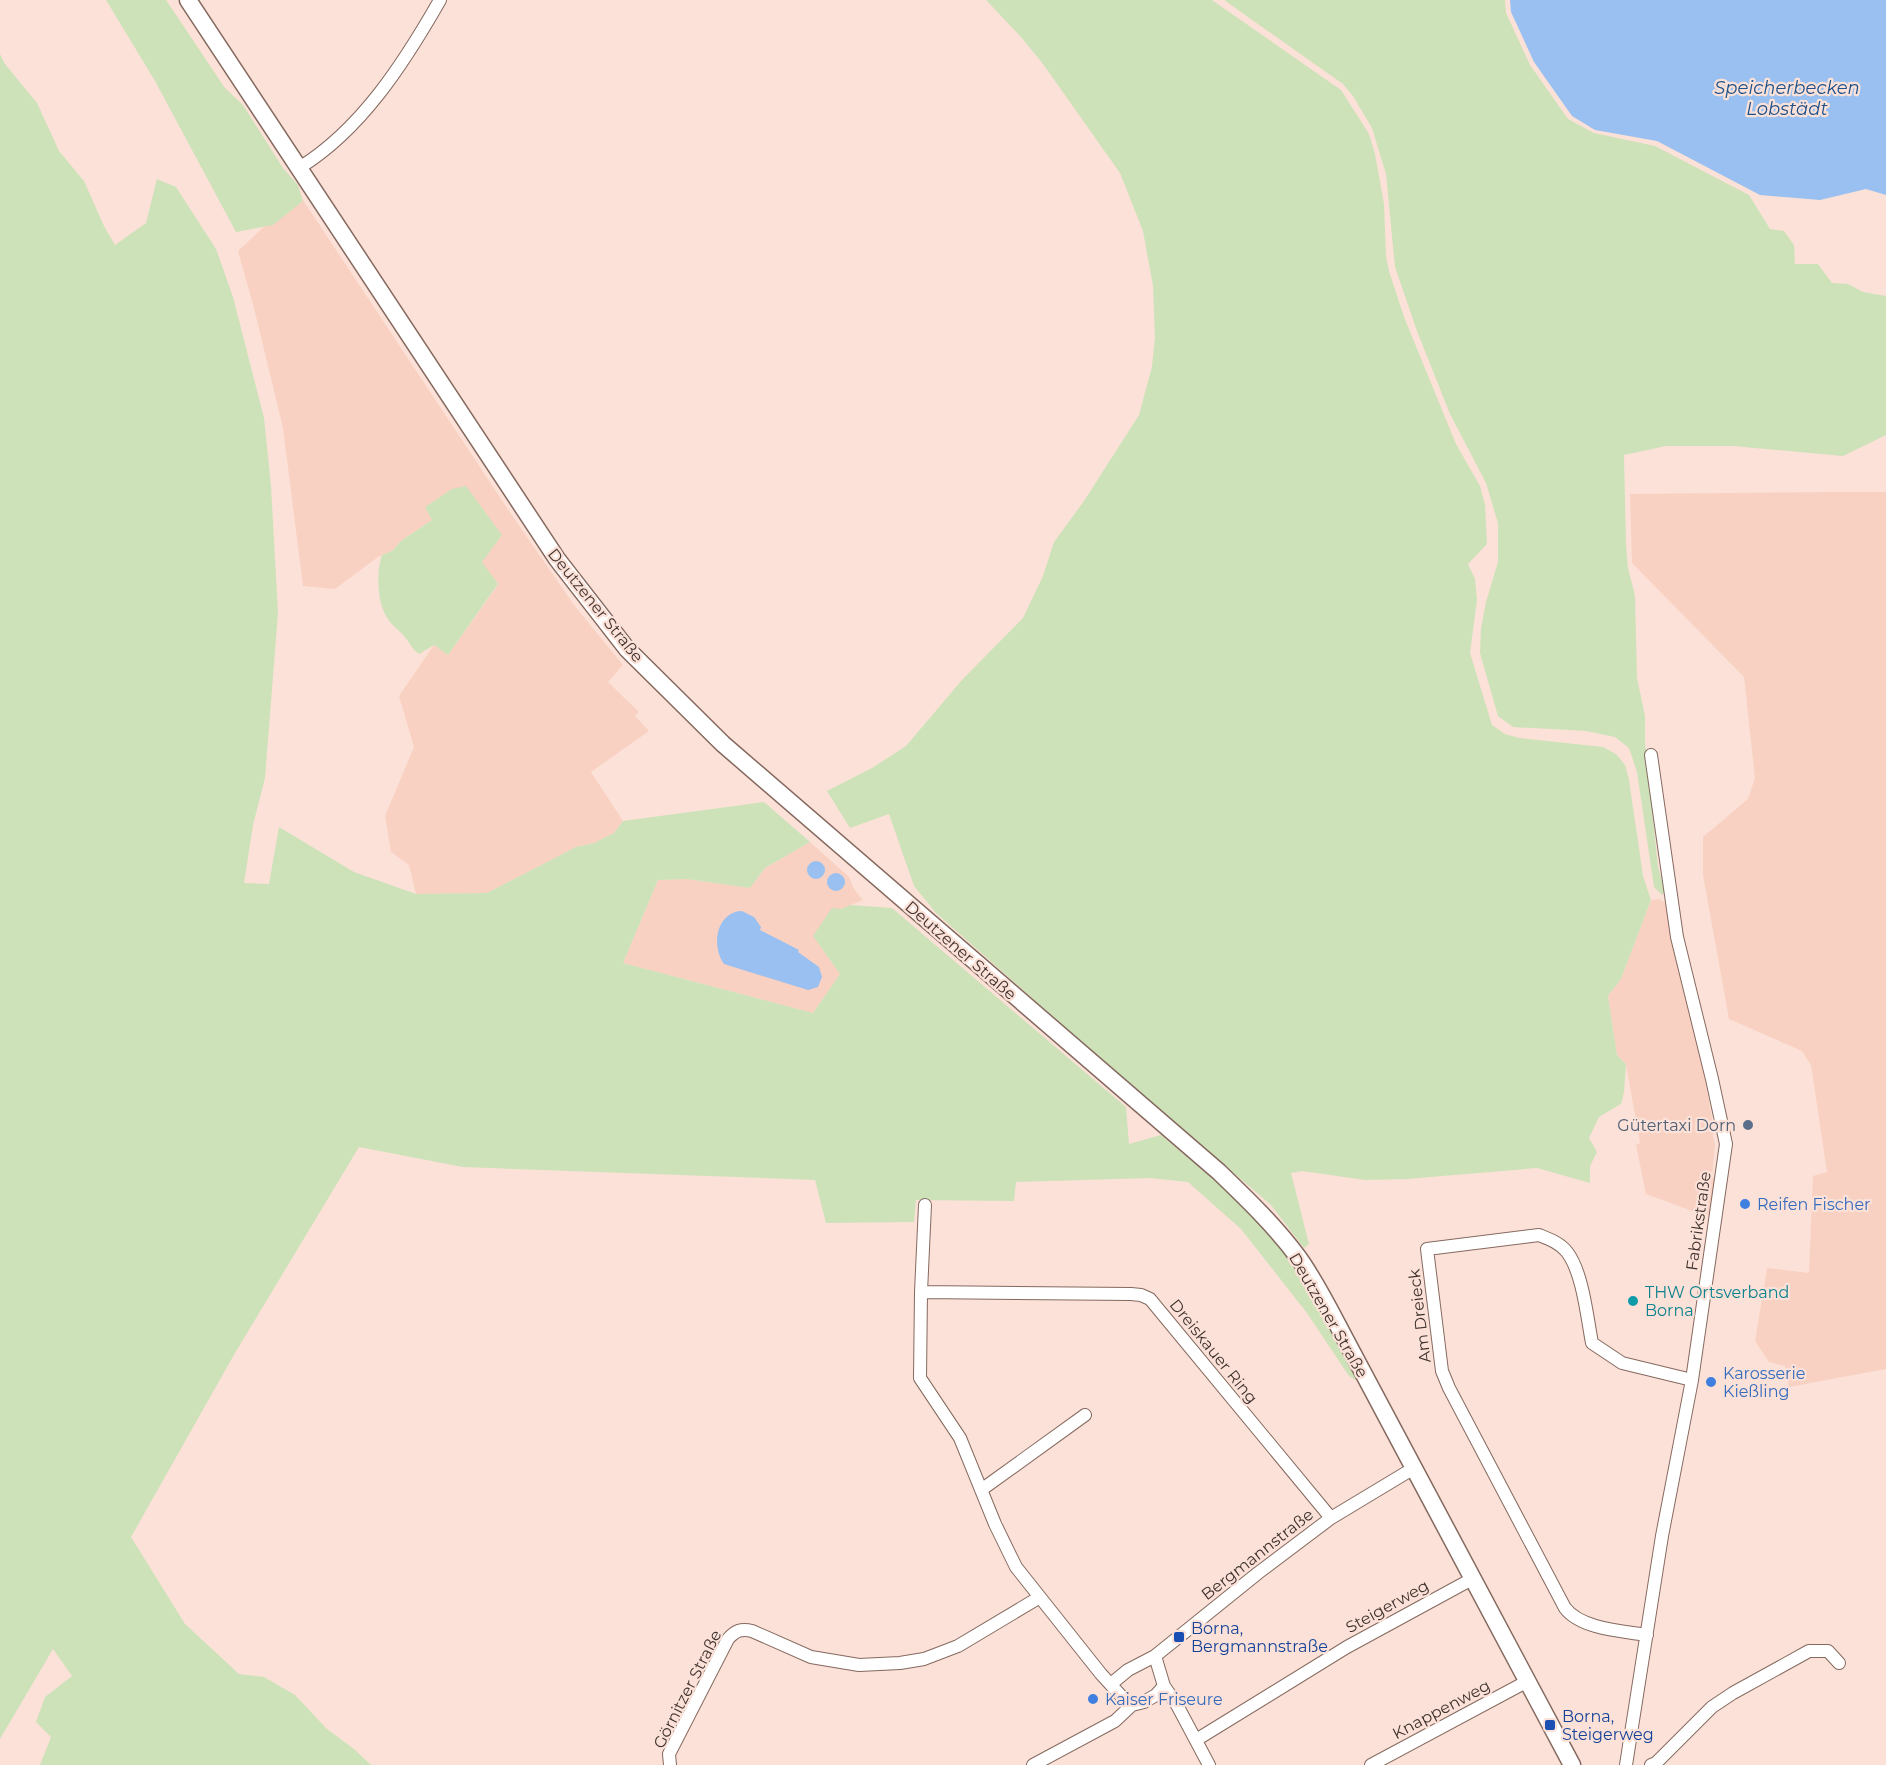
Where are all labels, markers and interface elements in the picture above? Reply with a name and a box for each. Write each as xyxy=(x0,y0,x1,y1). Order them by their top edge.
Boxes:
water label: Speicherbecken Lobstädt xyxy=(1714,77,1860,120)
street label: Deutzener Straße xyxy=(544,545,647,666)
street label: Deutzener Straße xyxy=(901,897,1020,1004)
place label: Gütertaxi Dorn xyxy=(1617,1116,1736,1135)
marker: Gütertaxi Dorn xyxy=(1741,1118,1755,1132)
street label: Fabrikstraße xyxy=(1682,1170,1715,1272)
place label: Reifen Fischer xyxy=(1757,1195,1871,1214)
marker: Reifen Fischer xyxy=(1738,1197,1752,1211)
street label: Deutzener Straße xyxy=(1285,1250,1372,1381)
street label: Am Dreieck xyxy=(1404,1268,1435,1364)
place label: THW Ortsverband Borna xyxy=(1645,1283,1789,1320)
marker: THW Ortsverband Borna xyxy=(1626,1294,1640,1308)
street label: Dreiskauer Ring xyxy=(1166,1295,1262,1407)
place label: Karosserie Kießling xyxy=(1723,1364,1805,1401)
marker: Karosserie Kießling xyxy=(1704,1375,1718,1389)
street label: Bergmannstraße xyxy=(1198,1505,1317,1604)
street label: Steigerweg xyxy=(1343,1576,1432,1637)
place label: Borna, Bergmannstraße xyxy=(1191,1619,1328,1656)
street label: Görnitzer Straße xyxy=(649,1627,726,1752)
marker: Borna, Bergmannstraße xyxy=(1172,1630,1186,1644)
street label: Knappenweg xyxy=(1389,1676,1493,1743)
place label: Kaiser Friseure xyxy=(1105,1690,1223,1709)
marker: Kaiser Friseure xyxy=(1086,1692,1100,1706)
place label: Borna, Steigerweg xyxy=(1562,1707,1654,1744)
marker: Borna, Steigerweg xyxy=(1543,1718,1557,1732)

